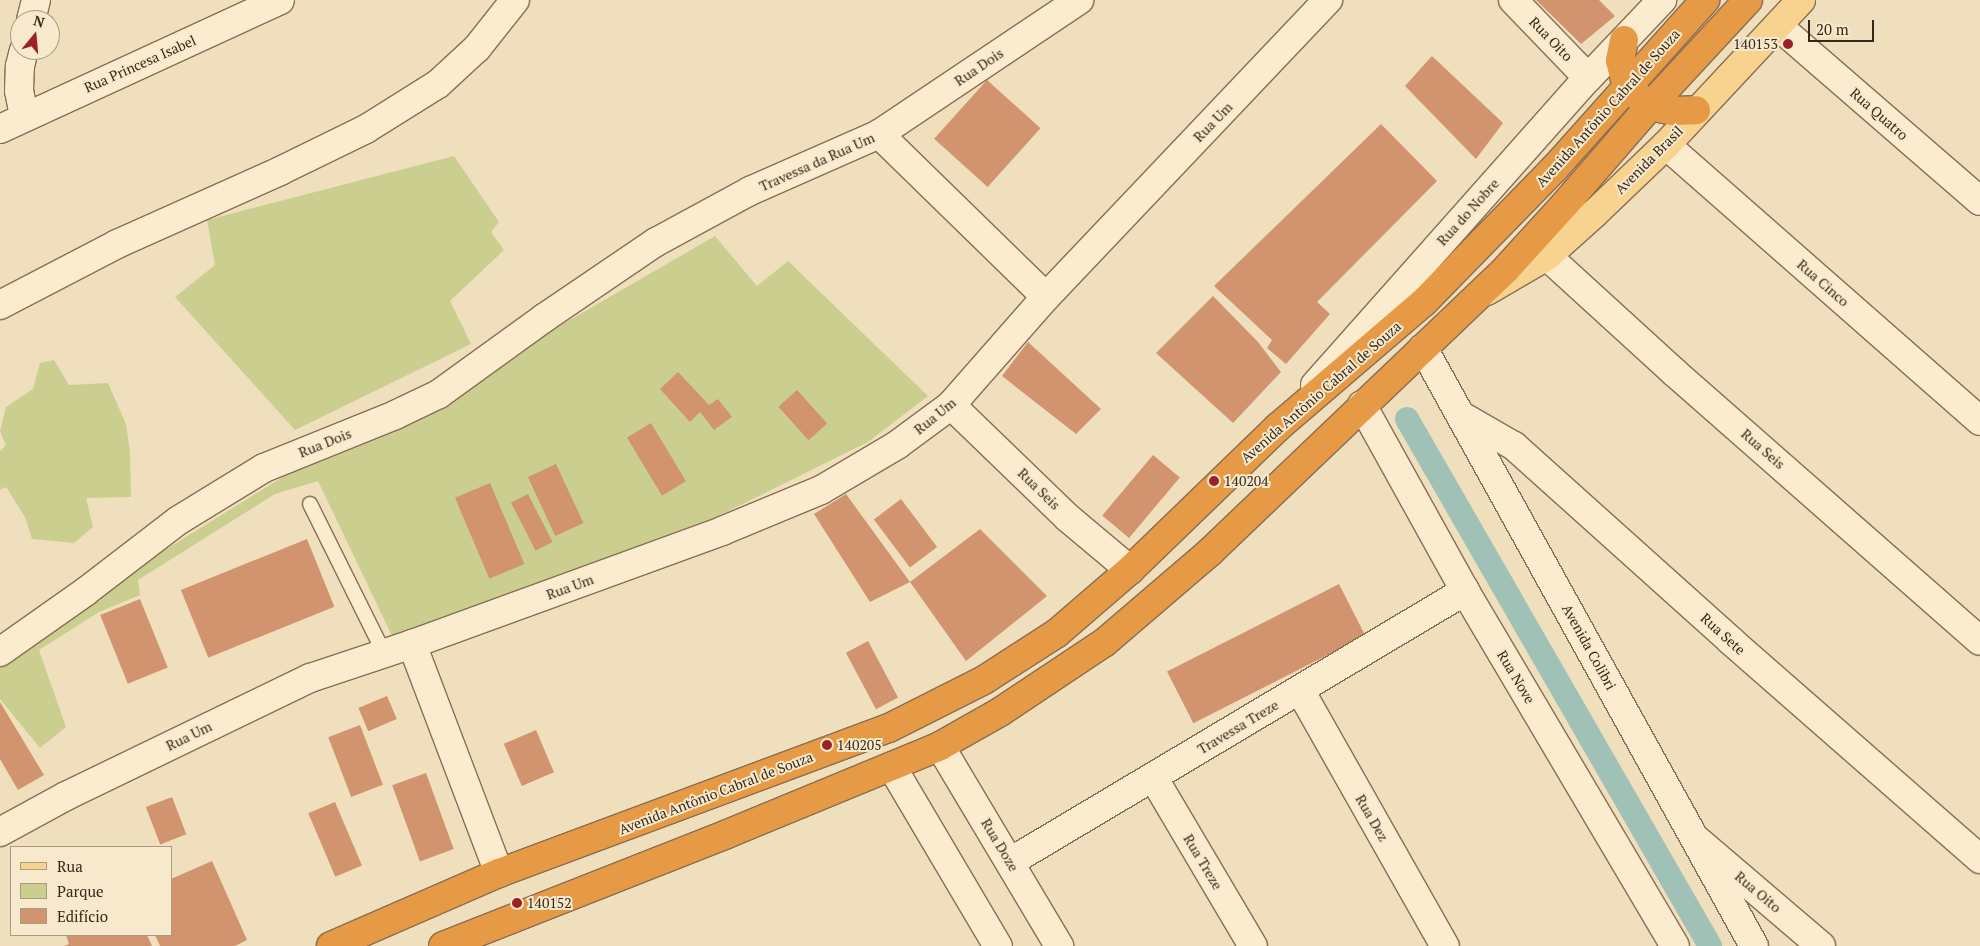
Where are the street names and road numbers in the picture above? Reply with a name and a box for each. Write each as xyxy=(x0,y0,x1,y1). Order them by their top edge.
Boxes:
street label: Rua Oito xyxy=(1526,13,1576,65)
street label: Avenida Antônio Cabral de Souza xyxy=(1533,26,1683,190)
street label: Rua Princesa Isabel xyxy=(82,32,198,96)
street label: Rua Dois xyxy=(951,45,1007,89)
street label: Rua Quatro xyxy=(1847,84,1911,144)
street label: Rua Um xyxy=(1190,99,1236,145)
street label: Avenida Brasil xyxy=(1612,123,1686,197)
street label: Travessa da Rua Um xyxy=(757,129,877,195)
street label: Rua do Nobre xyxy=(1434,175,1502,249)
street label: Rua Cinco xyxy=(1794,256,1852,310)
street label: Avenida Antônio Cabral de Souza xyxy=(1237,318,1405,466)
street label: Rua Um xyxy=(911,394,959,438)
street label: Rua Dois xyxy=(296,425,354,461)
street label: Rua Seis xyxy=(1738,426,1788,472)
street label: Rua Seis xyxy=(1014,465,1064,513)
street label: Rua Um xyxy=(544,571,596,603)
street label: Avenida Colibri xyxy=(1559,601,1619,693)
street label: Rua Sete xyxy=(1697,610,1749,658)
street label: Rua Nove xyxy=(1494,647,1538,707)
street label: Travessa Treze xyxy=(1195,696,1281,758)
street label: Rua Um xyxy=(163,718,215,754)
street label: Avenida Antônio Cabral de Souza xyxy=(616,748,816,838)
street label: Rua Dez xyxy=(1352,792,1392,844)
street label: Rua Doze xyxy=(978,816,1022,874)
street label: Rua Treze xyxy=(1180,831,1226,893)
street label: Rua Oito xyxy=(1732,868,1784,916)

